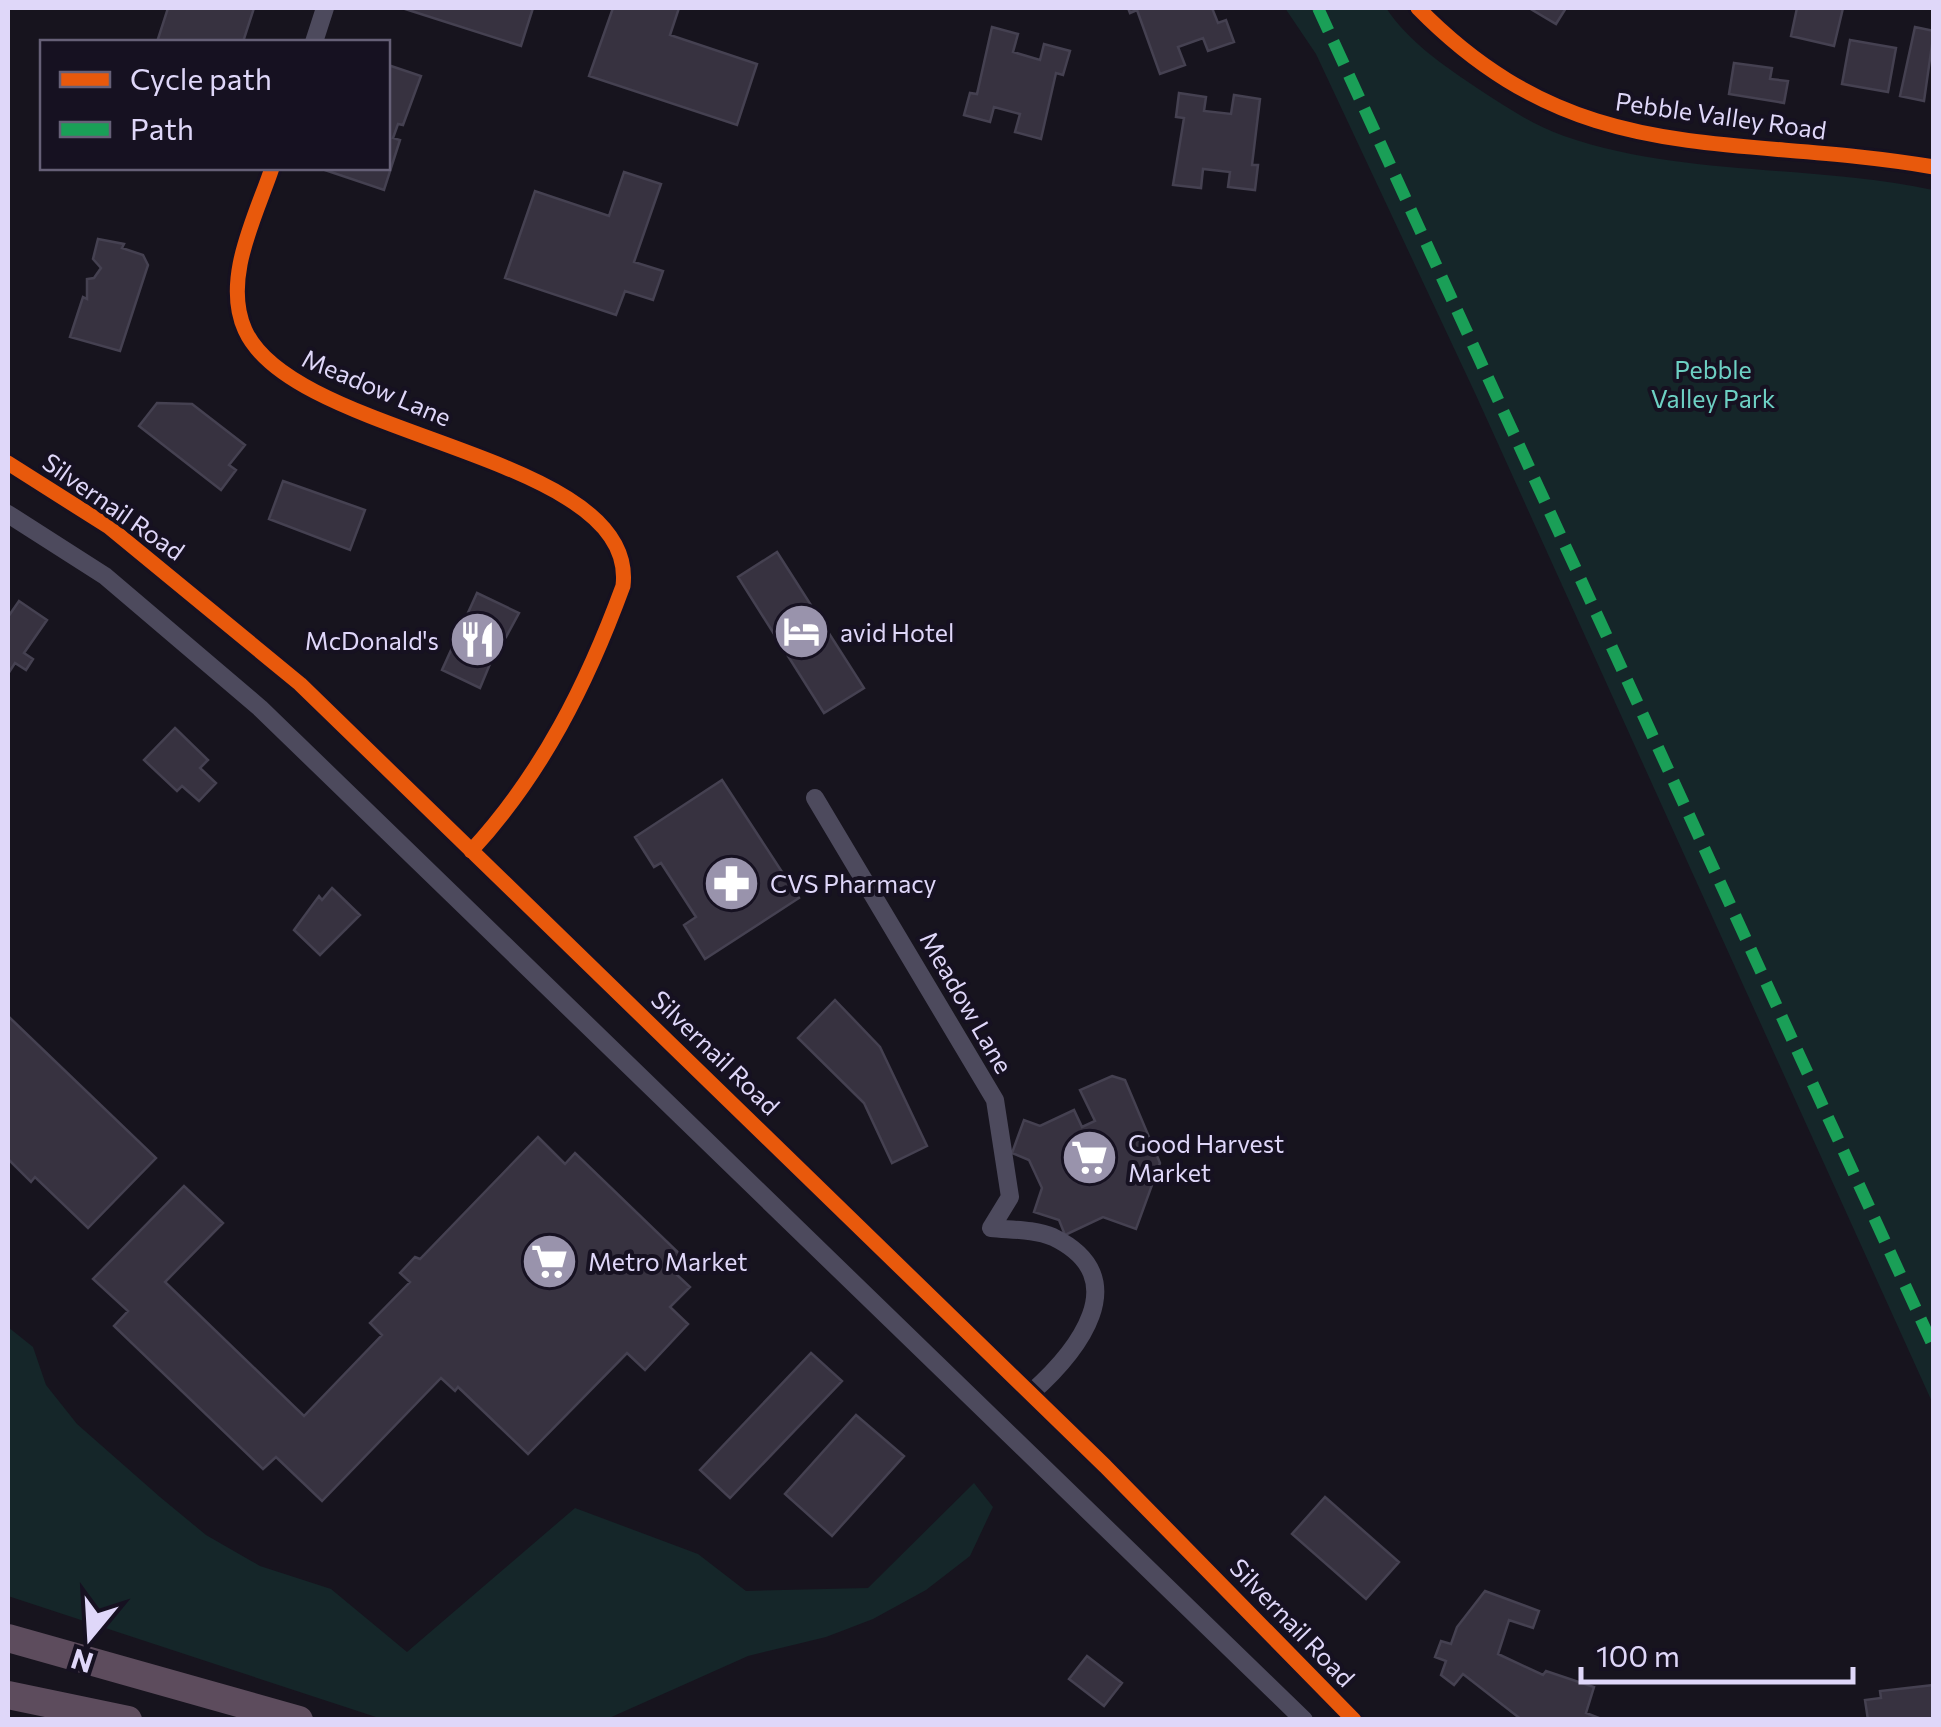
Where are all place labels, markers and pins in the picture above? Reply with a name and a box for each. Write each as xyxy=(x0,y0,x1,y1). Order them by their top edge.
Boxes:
hotel icon: avid Hotel xyxy=(771,602,831,662)
restaurant icon: McDonald's xyxy=(448,610,508,670)
place label: avid Hotel xyxy=(840,617,954,647)
place label: McDonald's xyxy=(305,625,439,655)
pharmacy icon: CVS Pharmacy xyxy=(701,853,761,913)
place label: CVS Pharmacy xyxy=(770,868,937,898)
supermarket icon: Good Harvest Market xyxy=(1059,1127,1119,1187)
place label: Good Harvest Market xyxy=(1128,1128,1284,1187)
supermarket icon: Metro Market xyxy=(519,1231,579,1291)
place label: Metro Market xyxy=(588,1246,747,1276)

